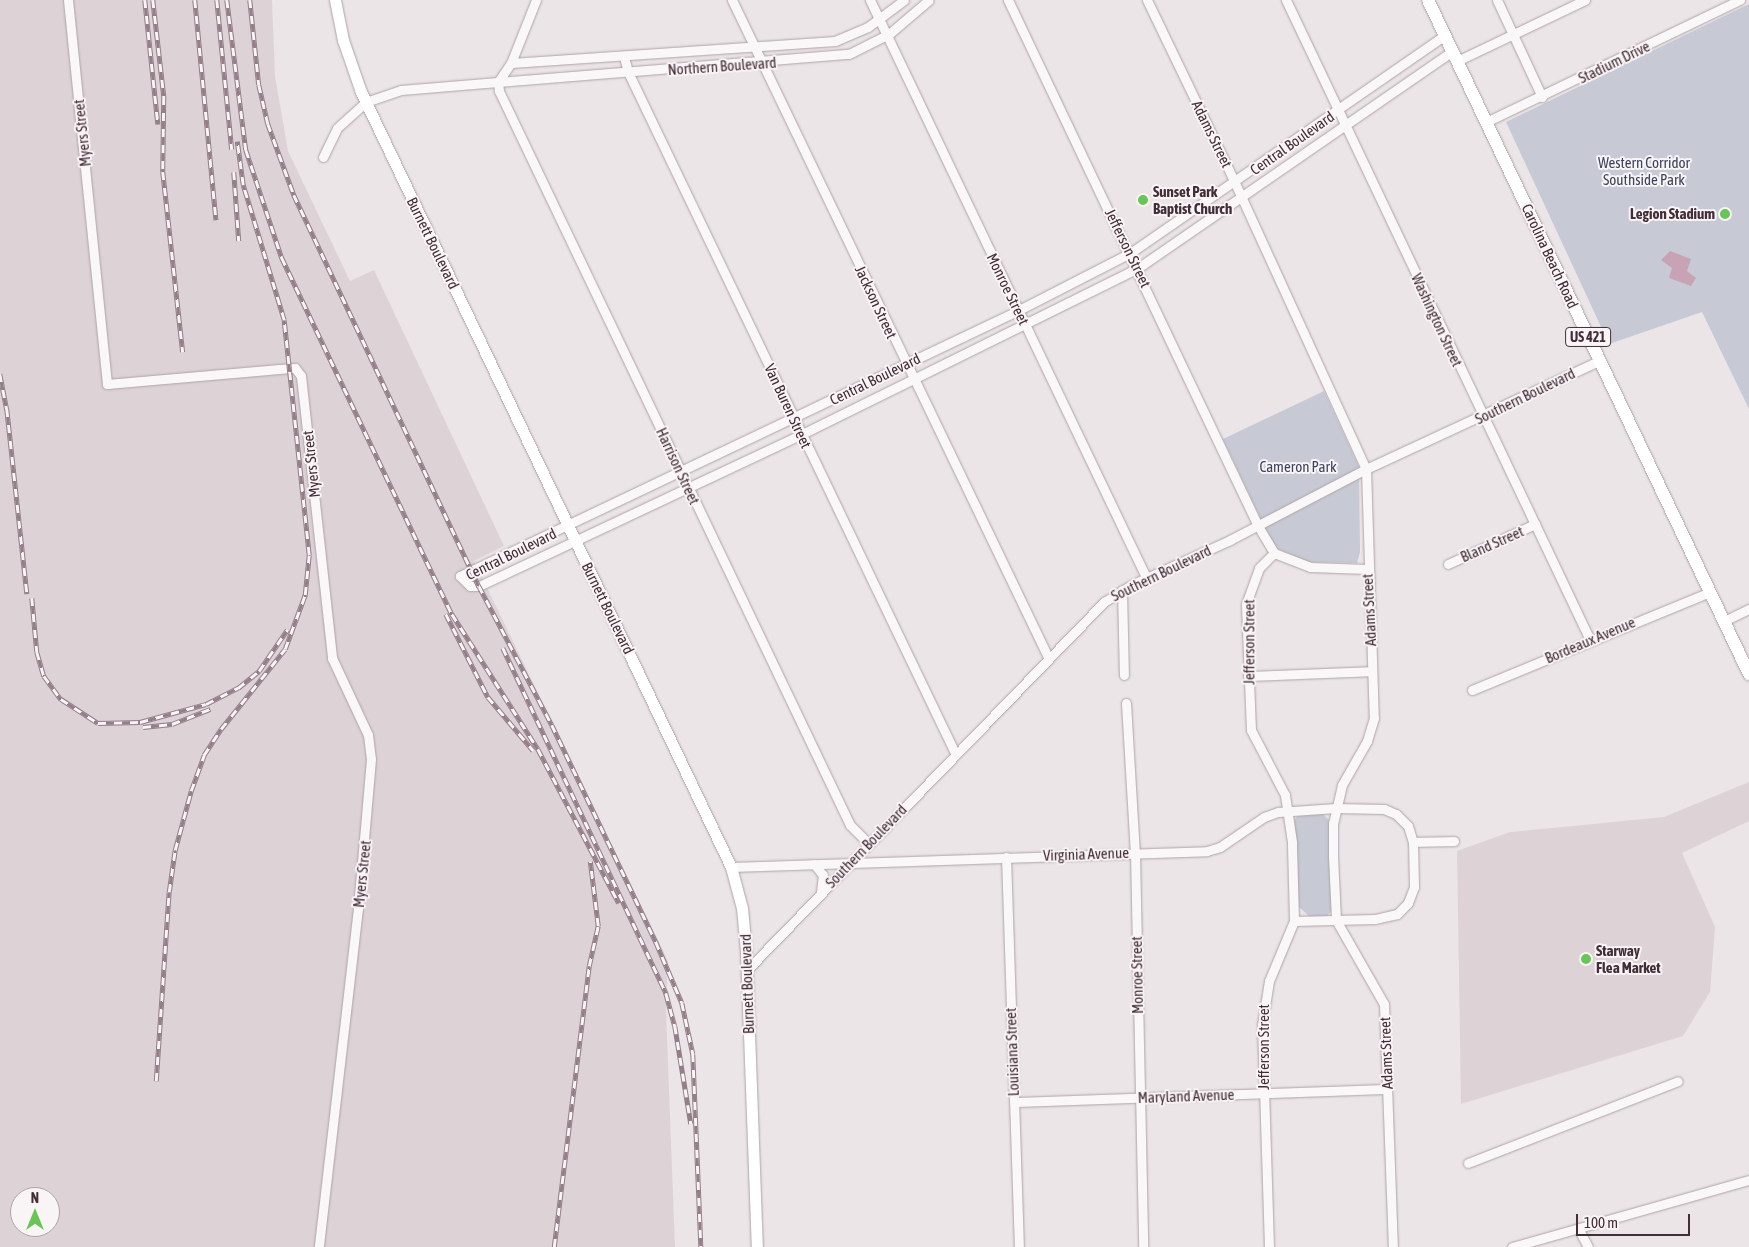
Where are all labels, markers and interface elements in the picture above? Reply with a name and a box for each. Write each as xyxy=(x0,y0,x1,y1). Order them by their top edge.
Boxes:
street label: Stadium Drive xyxy=(1575,37,1653,87)
street label: Northern Boulevard xyxy=(667,53,777,79)
street label: Adams Street xyxy=(1188,97,1236,171)
street label: Myers Street xyxy=(70,98,94,168)
street label: Central Boulevard xyxy=(1246,107,1338,179)
park label: Western Corridor Southside Park xyxy=(1598,153,1690,188)
place label: Sunset Park Baptist Church xyxy=(1153,182,1232,217)
street label: Burnett Boulevard xyxy=(403,194,463,292)
marker: Sunset Park Baptist Church xyxy=(1137,194,1149,206)
street label: Carolina Beach Road xyxy=(1518,201,1582,311)
place label: Legion Stadium xyxy=(1630,205,1715,223)
street label: Jefferson Street xyxy=(1101,206,1155,290)
marker: Legion Stadium xyxy=(1719,208,1731,220)
street label: Monroe Street xyxy=(983,250,1033,328)
street label: Jackson Street xyxy=(851,263,901,341)
street label: Washington Street xyxy=(1408,271,1466,369)
road number: US 421 xyxy=(1564,326,1612,348)
street label: Central Boulevard xyxy=(827,349,923,409)
street label: Van Buren Street xyxy=(761,361,815,451)
street label: Southern Boulevard xyxy=(1472,364,1578,428)
street label: Harrison Street xyxy=(652,425,704,507)
street label: Myers Street xyxy=(299,429,323,499)
park label: Cameron Park xyxy=(1259,458,1337,476)
street label: Bland Street xyxy=(1458,522,1526,566)
street label: Central Boulevard xyxy=(463,524,559,584)
street label: Southern Boulevard xyxy=(1108,541,1214,605)
street label: Burnett Boulevard xyxy=(578,559,638,657)
street label: Adams Street xyxy=(1358,573,1380,647)
street label: Jefferson Street xyxy=(1240,599,1258,685)
street label: Bordeaux Avenue xyxy=(1542,613,1638,667)
street label: Southern Boulevard xyxy=(822,800,910,892)
street label: Myers Street xyxy=(350,839,374,909)
street label: Virginia Avenue xyxy=(1043,844,1129,864)
street label: Burnett Boulevard xyxy=(736,934,758,1034)
street label: Monroe Street xyxy=(1127,936,1147,1014)
place label: Starway Flea Market xyxy=(1596,941,1661,976)
marker: Starway Flea Market xyxy=(1580,953,1592,965)
street label: Jefferson Street xyxy=(1255,1004,1273,1090)
street label: Louisiana Street xyxy=(1001,1007,1023,1097)
street label: Adams Street xyxy=(1376,1016,1396,1090)
street label: Maryland Avenue xyxy=(1137,1085,1235,1107)
north arrow xyxy=(10,1187,60,1237)
text: N xyxy=(31,1190,39,1206)
scale bar xyxy=(1579,1204,1693,1236)
text: 100 m xyxy=(1584,1214,1618,1231)

